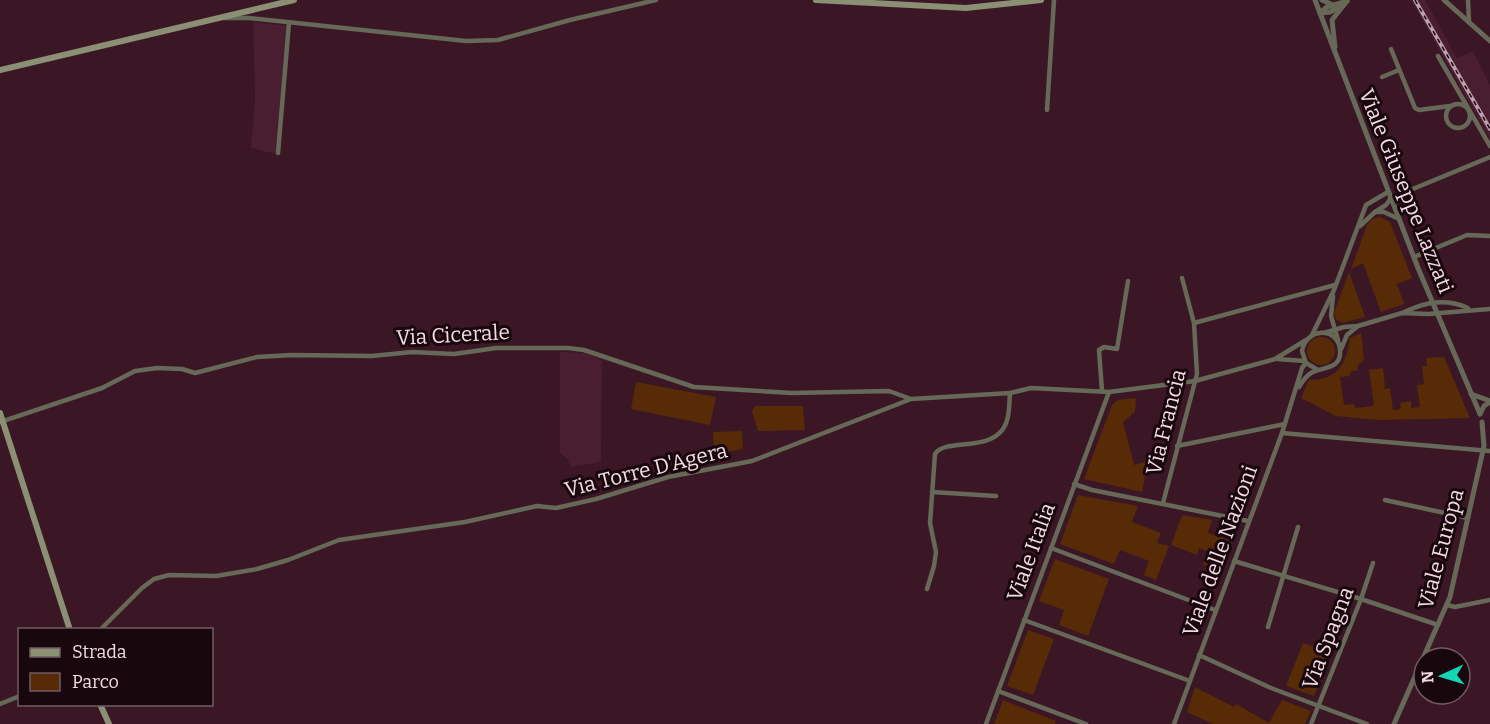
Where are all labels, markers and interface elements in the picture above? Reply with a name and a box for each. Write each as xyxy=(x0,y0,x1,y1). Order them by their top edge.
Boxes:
street label: Viale Giuseppe Lazzati xyxy=(1353,85,1459,297)
street label: Via Cicerale xyxy=(395,319,511,351)
street label: Via Francia xyxy=(1140,366,1192,478)
street label: Via Torre D'Agera xyxy=(562,437,731,503)
street label: Viale delle Nazioni xyxy=(1177,462,1263,640)
street label: Viale Europa xyxy=(1412,486,1470,612)
street label: Viale Italia xyxy=(1001,499,1061,605)
street label: Via Spagna xyxy=(1297,583,1360,693)
legend xyxy=(18,628,213,706)
text: Strada xyxy=(72,641,127,663)
north arrow xyxy=(1412,646,1472,706)
text: N xyxy=(1418,670,1437,684)
text: Parco xyxy=(72,671,119,693)

